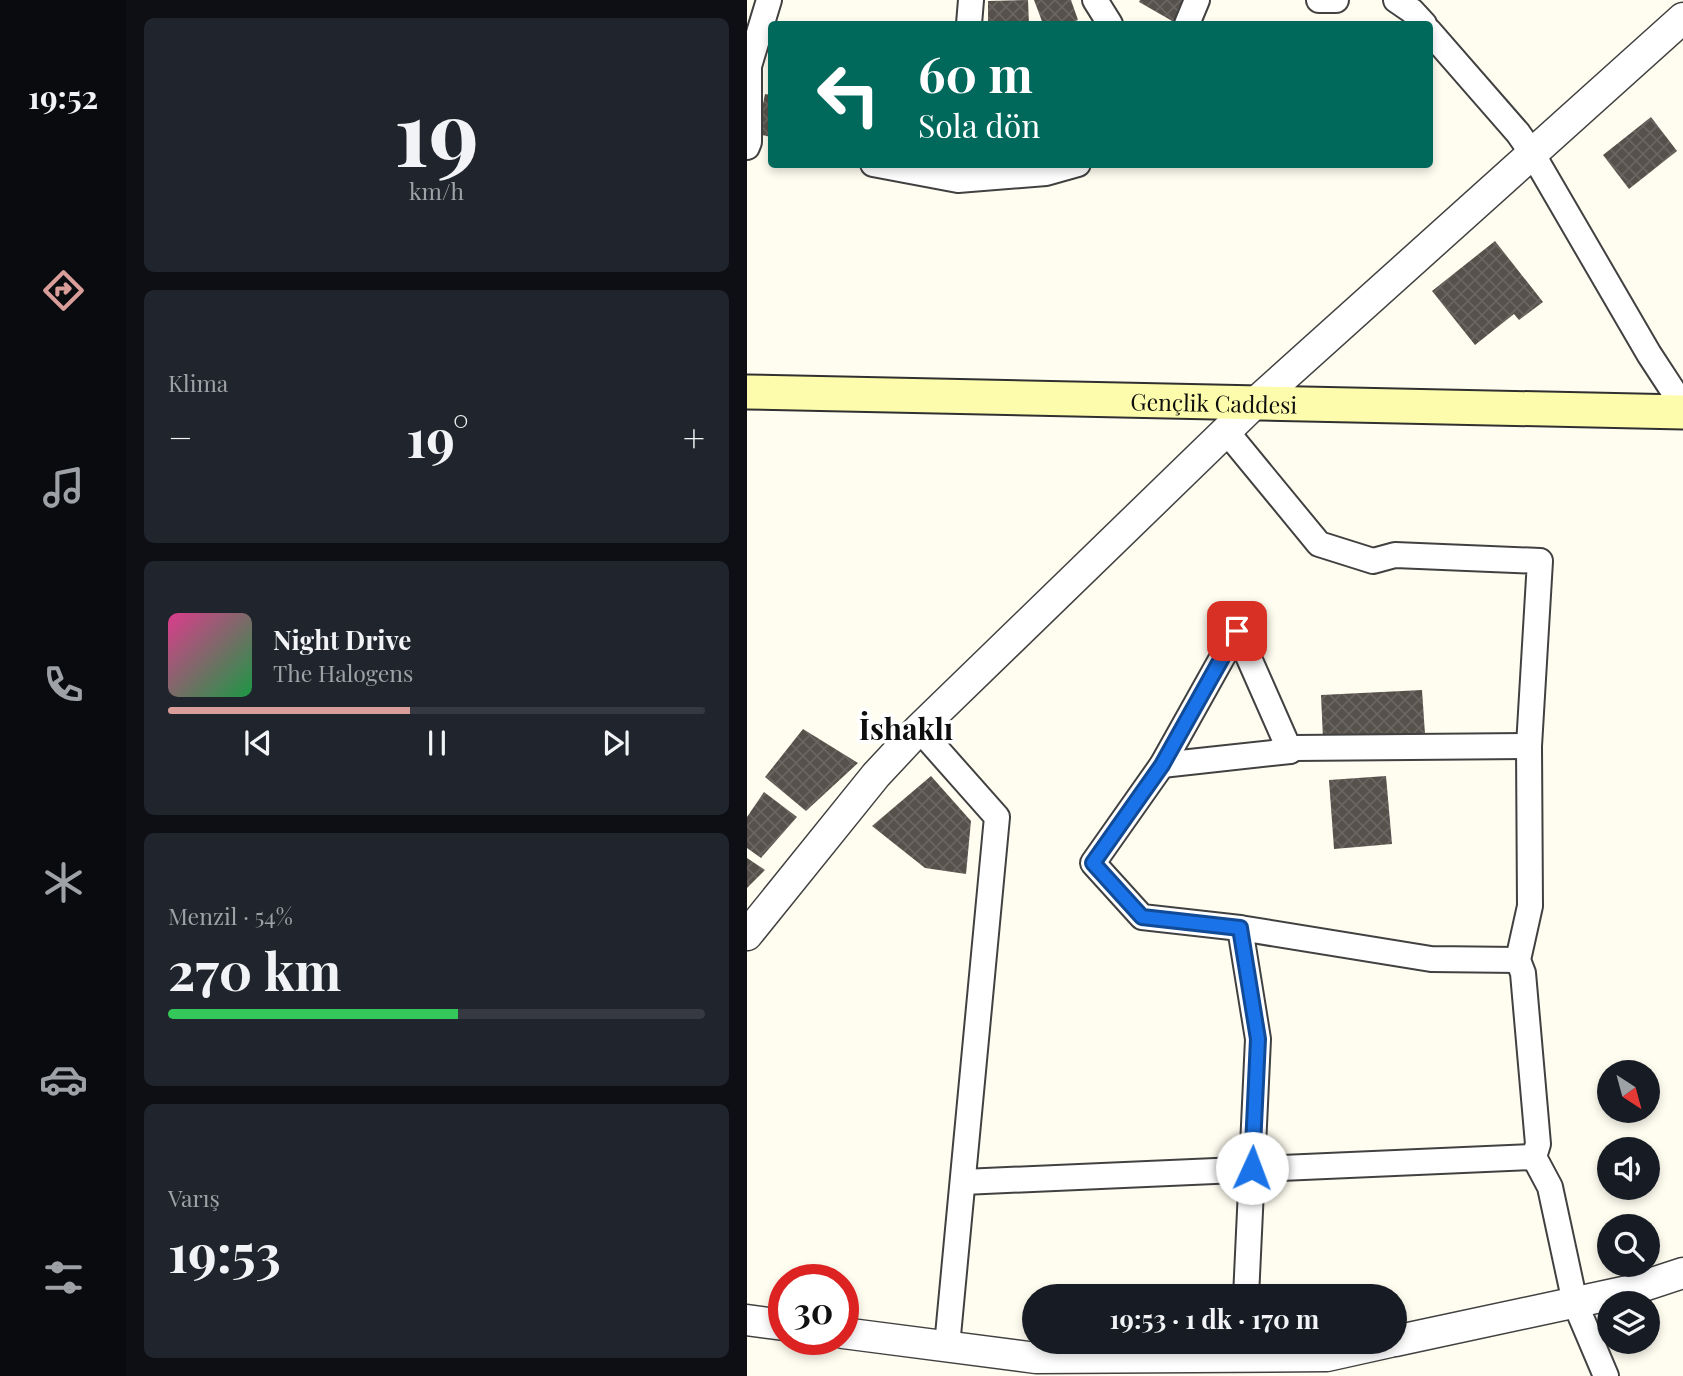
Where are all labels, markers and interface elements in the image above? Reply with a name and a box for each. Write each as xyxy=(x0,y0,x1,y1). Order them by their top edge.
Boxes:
text: 60 m xyxy=(918,40,1033,105)
icon: left xyxy=(803,49,894,140)
text: 19 xyxy=(394,69,479,190)
text: 19:52 xyxy=(28,74,98,117)
text: Sola dön xyxy=(918,103,1040,146)
text: km/h xyxy=(409,175,464,206)
icon: directions xyxy=(39,266,88,315)
text: Klima xyxy=(168,367,228,398)
street label: Gençlik Caddesi xyxy=(1130,385,1298,419)
text: 19° xyxy=(406,402,469,471)
text: − xyxy=(168,411,193,462)
text: + xyxy=(683,411,705,462)
icon: music xyxy=(39,463,88,512)
pin xyxy=(1207,601,1267,661)
icon: arrive xyxy=(1218,612,1256,650)
text: Night Drive xyxy=(273,622,411,657)
text: The Halogens xyxy=(273,657,413,688)
icon: phone xyxy=(39,660,88,709)
district label: İshaklı xyxy=(859,708,953,748)
icon: previous xyxy=(239,724,277,762)
icon: pause xyxy=(418,724,456,762)
icon: next xyxy=(597,724,635,762)
icon: climate xyxy=(39,858,88,907)
text: Menzil · 54% xyxy=(168,900,293,931)
text: 270 km xyxy=(168,935,341,1004)
icon: car xyxy=(39,1055,88,1104)
north arrow xyxy=(1597,1060,1661,1124)
map controls xyxy=(1597,1060,1660,1354)
position arrow xyxy=(1215,1131,1289,1205)
button: sound xyxy=(1597,1137,1660,1200)
text: Varış xyxy=(168,1182,220,1213)
button: search xyxy=(1597,1214,1660,1277)
text: 19:53 xyxy=(168,1217,281,1286)
icon: filters xyxy=(39,1253,88,1302)
speed limit sign: 30 xyxy=(768,1264,859,1355)
button: layers xyxy=(1597,1291,1660,1354)
text: 19:53 · 1 dk · 170 m xyxy=(1110,1301,1319,1336)

